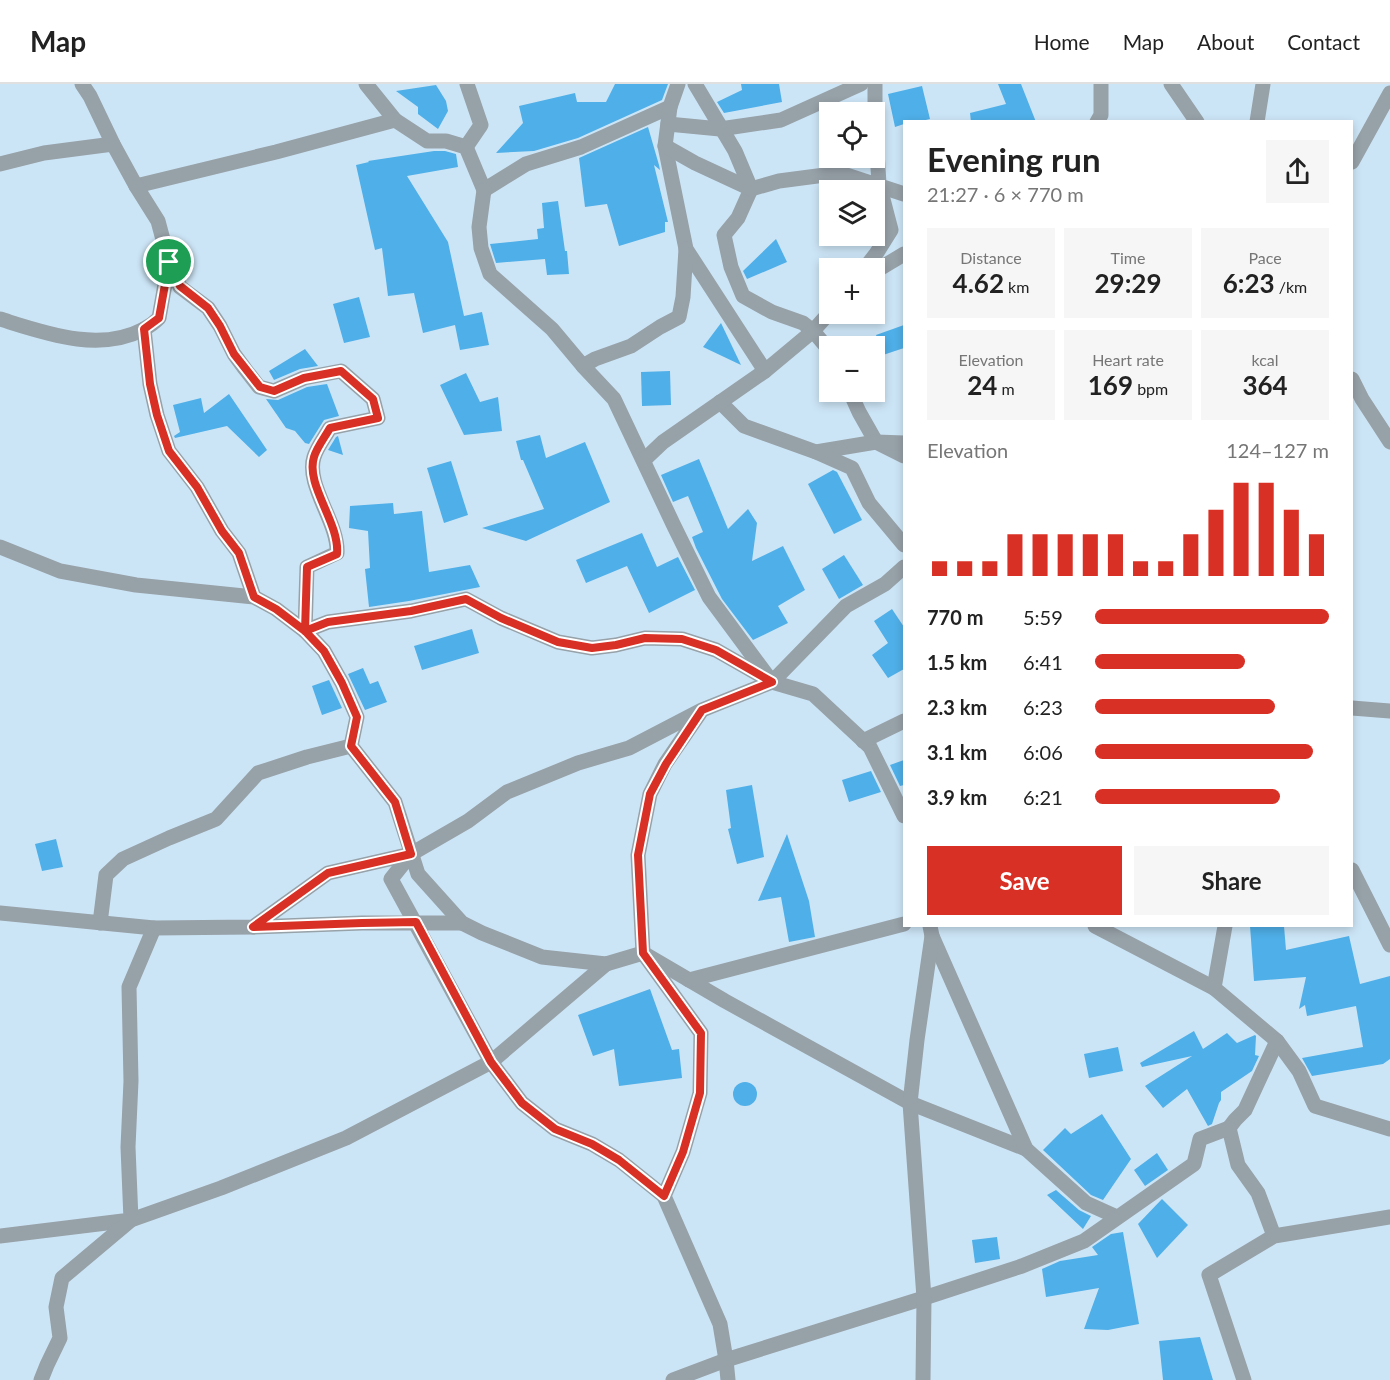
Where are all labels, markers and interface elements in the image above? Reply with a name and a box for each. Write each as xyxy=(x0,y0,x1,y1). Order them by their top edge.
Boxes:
text: Map xyxy=(30,24,86,58)
text: Home xyxy=(1034,29,1090,54)
text: Map xyxy=(1123,29,1164,54)
text: About xyxy=(1197,29,1254,54)
text: Contact xyxy=(1287,29,1360,54)
map controls xyxy=(819,102,885,402)
button: locate xyxy=(819,102,885,168)
text: Evening run xyxy=(927,139,1101,179)
button: share xyxy=(1266,140,1329,203)
button: layers xyxy=(819,180,885,246)
text: 21:27 · 6 × 770 m xyxy=(927,182,1084,206)
pin xyxy=(143,236,194,287)
icon: arrive xyxy=(152,245,185,278)
text: Distance xyxy=(960,248,1022,267)
text: Time xyxy=(1111,248,1145,267)
text: Pace xyxy=(1248,248,1282,267)
button: + xyxy=(819,258,885,324)
text: 4.62 xyxy=(953,267,1004,299)
text: 29:29 xyxy=(1094,267,1162,299)
text: 6:23 xyxy=(1223,267,1275,299)
text: km xyxy=(1004,277,1029,296)
text: /km xyxy=(1275,277,1307,296)
button: − xyxy=(819,336,885,402)
text: Elevation xyxy=(959,350,1024,369)
text: Heart rate xyxy=(1092,350,1164,369)
text: kcal xyxy=(1251,350,1279,369)
text: 24 xyxy=(967,369,997,401)
text: 169 xyxy=(1088,369,1133,401)
text: 364 xyxy=(1242,369,1288,401)
text: m xyxy=(997,379,1015,398)
text: bpm xyxy=(1133,379,1168,398)
text: Elevation xyxy=(927,438,1008,462)
text: 124–127 m xyxy=(1226,438,1329,462)
text: 770 m xyxy=(927,605,983,629)
text: 5:59 xyxy=(1023,605,1063,629)
text: 1.5 km xyxy=(927,650,987,674)
text: 6:41 xyxy=(1023,650,1063,674)
text: 2.3 km xyxy=(927,695,987,719)
text: 6:23 xyxy=(1023,695,1063,719)
text: 3.1 km xyxy=(927,740,987,764)
text: 6:06 xyxy=(1023,740,1063,764)
text: 3.9 km xyxy=(927,785,987,809)
text: 6:21 xyxy=(1023,785,1063,809)
button: Save xyxy=(927,846,1122,915)
button: Share xyxy=(1134,846,1329,915)

